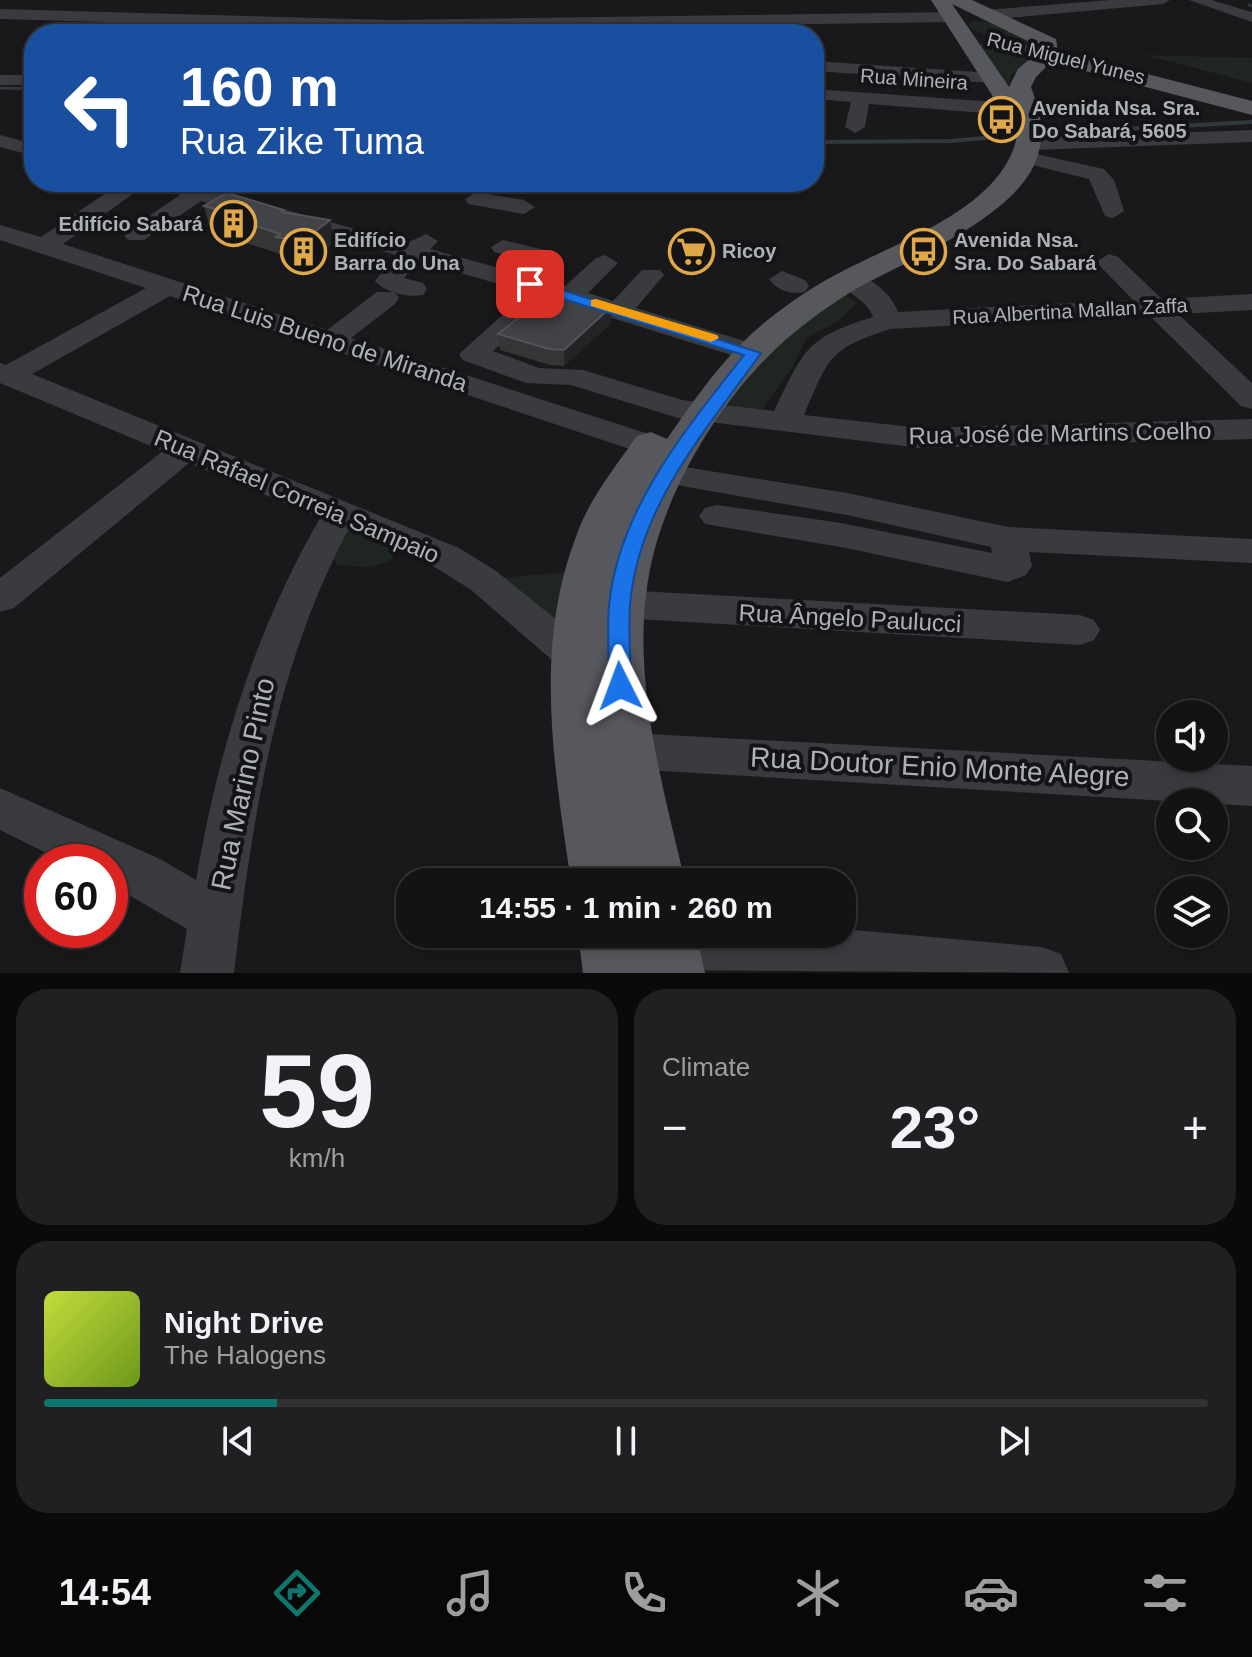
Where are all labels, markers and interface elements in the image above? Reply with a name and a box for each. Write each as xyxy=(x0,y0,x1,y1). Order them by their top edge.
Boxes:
street label: Rua Miguel Yunes xyxy=(985,28,1147,88)
text: 160 m xyxy=(180,55,339,118)
icon: left xyxy=(48,56,152,160)
street label: Rua Mineira xyxy=(859,64,969,94)
bus stop icon: Avenida Nsa. Sra. Do Sabará, 5605 xyxy=(977,95,1025,143)
place label: Avenida Nsa. Sra. Do Sabará, 5605 xyxy=(1032,97,1200,142)
text: Rua Zike Tuma xyxy=(180,121,424,162)
building icon: Edifício Sabará xyxy=(210,200,258,248)
place label: Edifício Sabará xyxy=(59,213,204,235)
supermarket icon: Ricoy xyxy=(667,227,715,275)
building icon: Edifício Barra do Una xyxy=(279,228,327,276)
bus stop icon: Avenida Nsa. Sra. Do Sabará xyxy=(899,228,947,276)
place label: Edifício Barra do Una xyxy=(334,229,460,274)
place label: Avenida Nsa. Sra. Do Sabará xyxy=(954,229,1097,274)
place label: Ricoy xyxy=(722,240,777,262)
pin xyxy=(496,250,564,318)
icon: arrive xyxy=(508,262,552,306)
street label: Rua Luis Bueno de Miranda xyxy=(179,279,471,397)
street label: Rua Albertina Mallan Zaffa xyxy=(952,294,1189,328)
street label: Rua José de Martins Coelho xyxy=(908,417,1212,449)
street label: Rua Rafael Correia Sampaio xyxy=(151,424,443,568)
street label: Rua Ângelo Paulucci xyxy=(738,599,962,637)
position arrow xyxy=(578,644,662,728)
street label: Rua Marino Pinto xyxy=(205,675,281,893)
map controls xyxy=(1156,700,1228,948)
button: sound xyxy=(1156,700,1228,772)
street label: Rua Doutor Enio Monte Alegre xyxy=(750,742,1130,792)
button: search xyxy=(1156,788,1228,860)
speed limit sign: 60 xyxy=(24,844,128,948)
button: layers xyxy=(1156,876,1228,948)
text: 14:55 · 1 min · 260 m xyxy=(479,891,773,924)
text: 59 xyxy=(259,1033,375,1149)
text: Climate xyxy=(662,1052,750,1082)
text: 23° xyxy=(890,1094,980,1161)
text: − xyxy=(662,1103,688,1152)
text: + xyxy=(1182,1103,1208,1152)
text: km/h xyxy=(289,1143,345,1173)
text: Night Drive xyxy=(164,1306,324,1339)
text: The Halogens xyxy=(164,1340,326,1370)
icon: previous xyxy=(216,1419,260,1463)
icon: pause xyxy=(604,1419,648,1463)
icon: next xyxy=(992,1419,1036,1463)
icon: directions xyxy=(269,1565,325,1621)
icon: music xyxy=(442,1565,498,1621)
icon: phone xyxy=(616,1565,672,1621)
icon: climate xyxy=(790,1565,846,1621)
icon: car xyxy=(963,1565,1019,1621)
icon: filters xyxy=(1137,1565,1193,1621)
text: 14:54 xyxy=(59,1572,151,1613)

